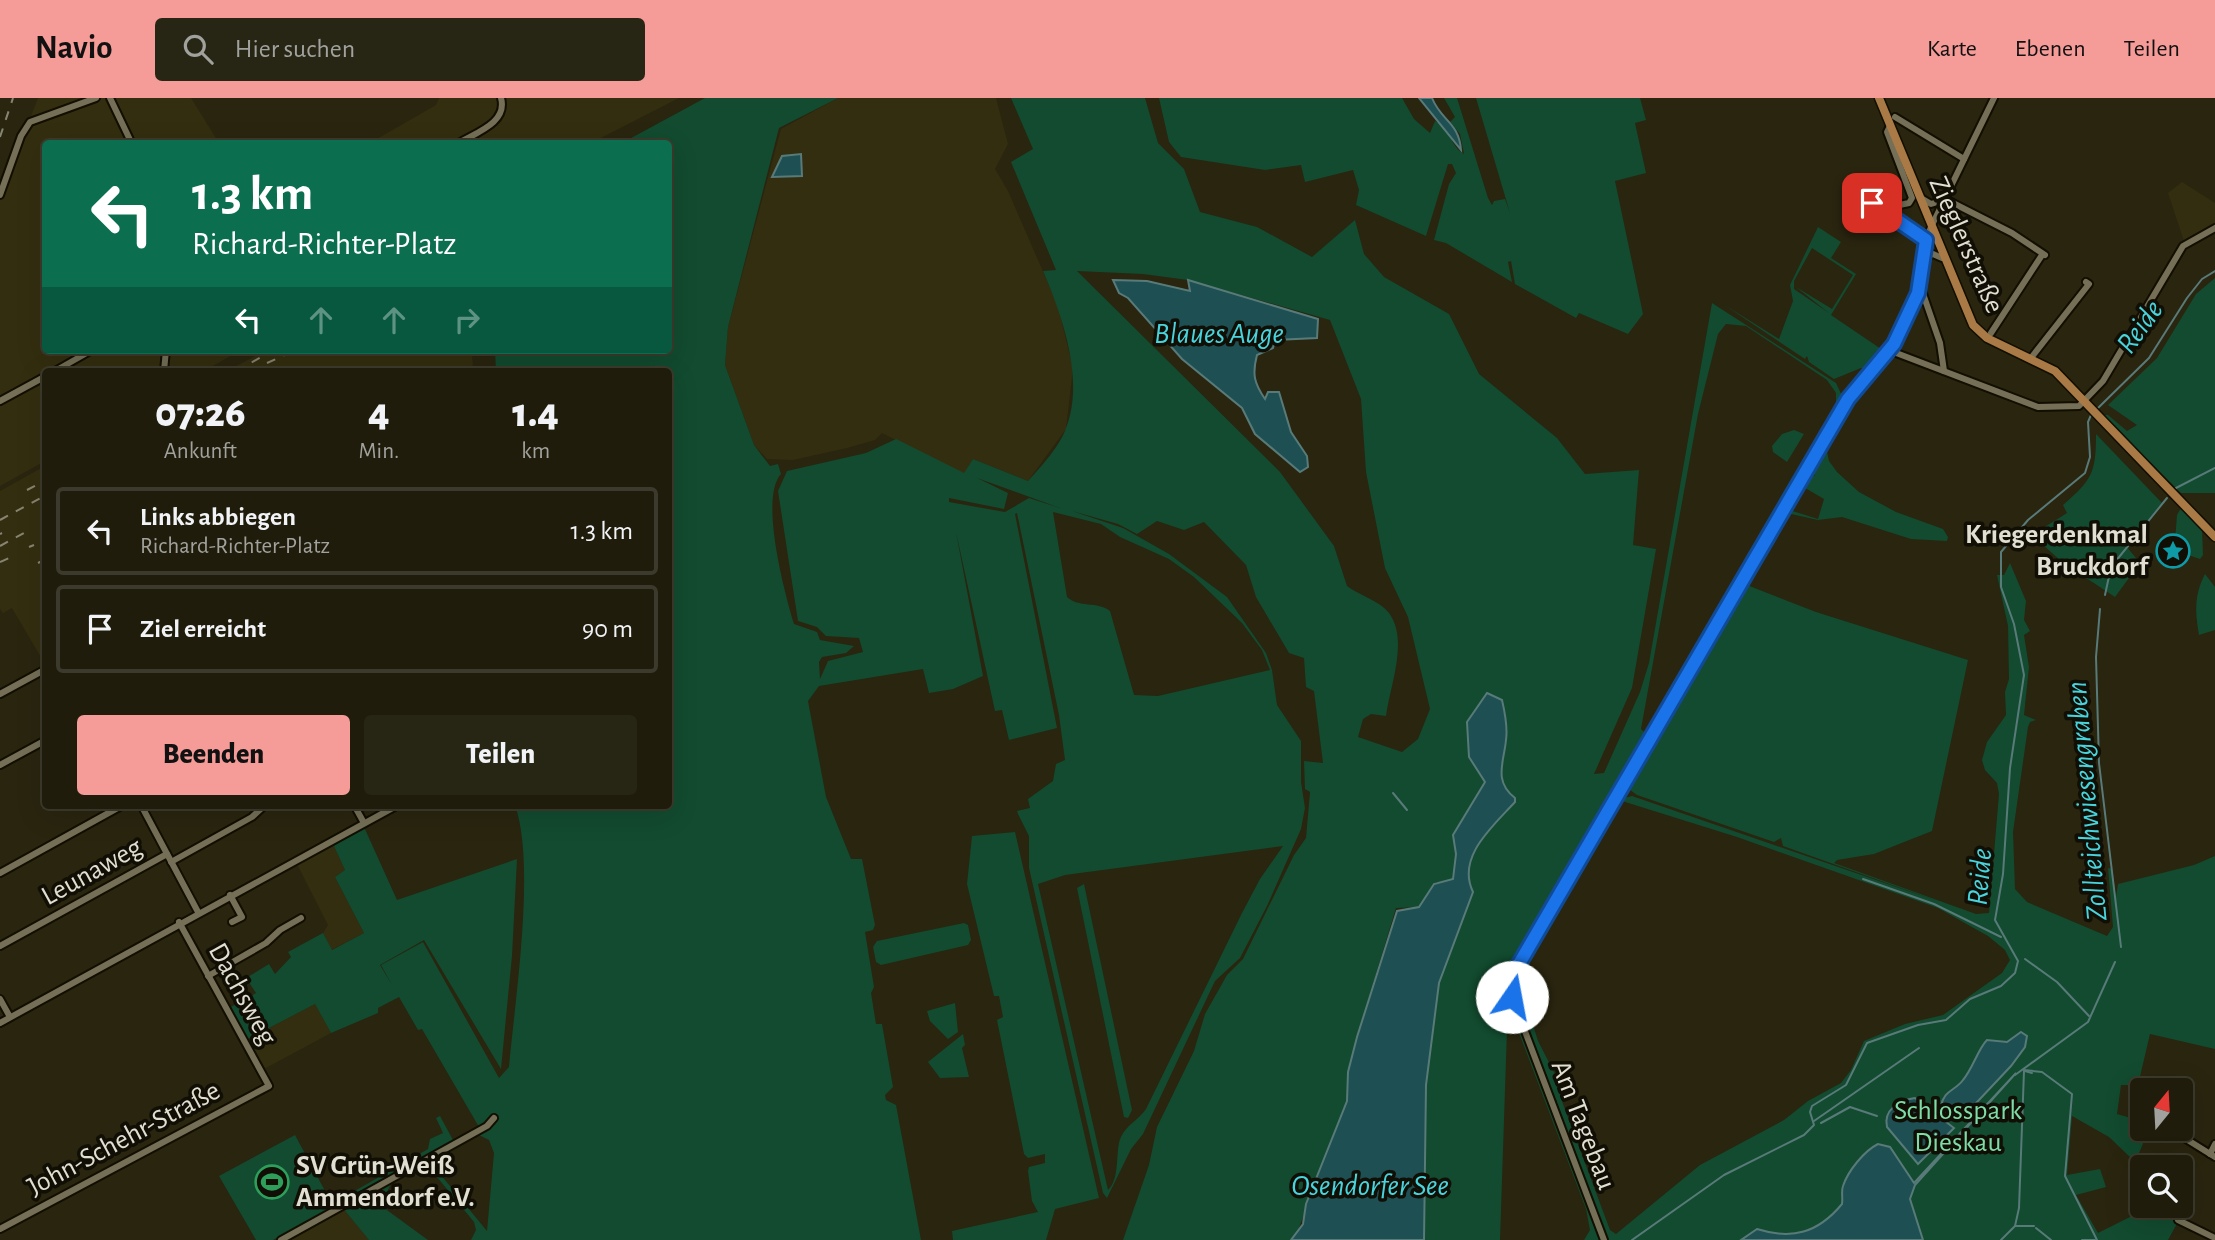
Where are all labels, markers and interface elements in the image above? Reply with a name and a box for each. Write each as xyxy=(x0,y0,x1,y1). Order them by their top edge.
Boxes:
search box xyxy=(155,18,645,81)
icon: search xyxy=(179,30,217,68)
text: Navio xyxy=(35,32,113,65)
text: Hier suchen xyxy=(235,36,355,62)
text: Karte xyxy=(1927,37,1977,61)
text: Ebenen xyxy=(2015,37,2086,61)
text: Teilen xyxy=(2124,37,2180,61)
icon: left xyxy=(77,168,168,259)
text: 1.3 km xyxy=(192,170,313,219)
pin xyxy=(1842,173,1902,233)
street label: Zieglerstraße xyxy=(1923,173,2009,317)
icon: arrive xyxy=(1853,184,1891,222)
text: Richard-Richter-Platz xyxy=(192,228,456,260)
water label: Reide xyxy=(2111,295,2169,359)
icon: left xyxy=(229,301,267,339)
icon: ahead xyxy=(302,301,340,339)
icon: ahead xyxy=(375,301,413,339)
icon: right xyxy=(448,301,486,339)
water label: Blaues Auge xyxy=(1154,319,1284,349)
text: 07:26 xyxy=(155,392,245,434)
text: 4 xyxy=(368,392,390,434)
text: 1.4 xyxy=(512,392,559,434)
text: Ankunft xyxy=(164,440,237,463)
text: Min. xyxy=(358,440,399,463)
text: km xyxy=(521,440,550,463)
text: Links abbiegen xyxy=(140,504,296,530)
icon: left xyxy=(81,512,119,550)
text: 1.3 km xyxy=(570,518,633,544)
place label: Kriegerdenkmal Bruckdorf xyxy=(1965,521,2150,581)
place icon: Kriegerdenkmal Bruckdorf xyxy=(2154,532,2192,570)
text: Richard-Richter-Platz xyxy=(140,535,330,558)
icon: arrive xyxy=(81,610,119,648)
text: Ziel erreicht xyxy=(140,616,266,642)
text: 90 m xyxy=(582,616,633,642)
water label: Zollteichwiesengraben xyxy=(2062,680,2112,922)
button: Beenden xyxy=(77,715,350,795)
button: Teilen xyxy=(364,715,637,795)
street label: Leunaweg xyxy=(37,833,147,911)
water label: Reide xyxy=(1963,847,1997,907)
street label: Dachsweg xyxy=(203,938,281,1050)
position arrow xyxy=(1475,960,1549,1034)
street label: Am Tagebau xyxy=(1546,1057,1620,1193)
street label: John-Schehr-Straße xyxy=(23,1077,225,1201)
north arrow xyxy=(2130,1078,2193,1141)
map controls xyxy=(2130,1078,2193,1218)
park label: Schlosspark Dieskau xyxy=(1894,1097,2022,1157)
place label: SV Grün-Weiß Ammendorf e.V. xyxy=(296,1152,475,1212)
button: search xyxy=(2130,1155,2193,1218)
sports icon: SV Grün-Weiß Ammendorf e.V. xyxy=(253,1163,291,1201)
water label: Osendorfer See xyxy=(1291,1171,1449,1201)

